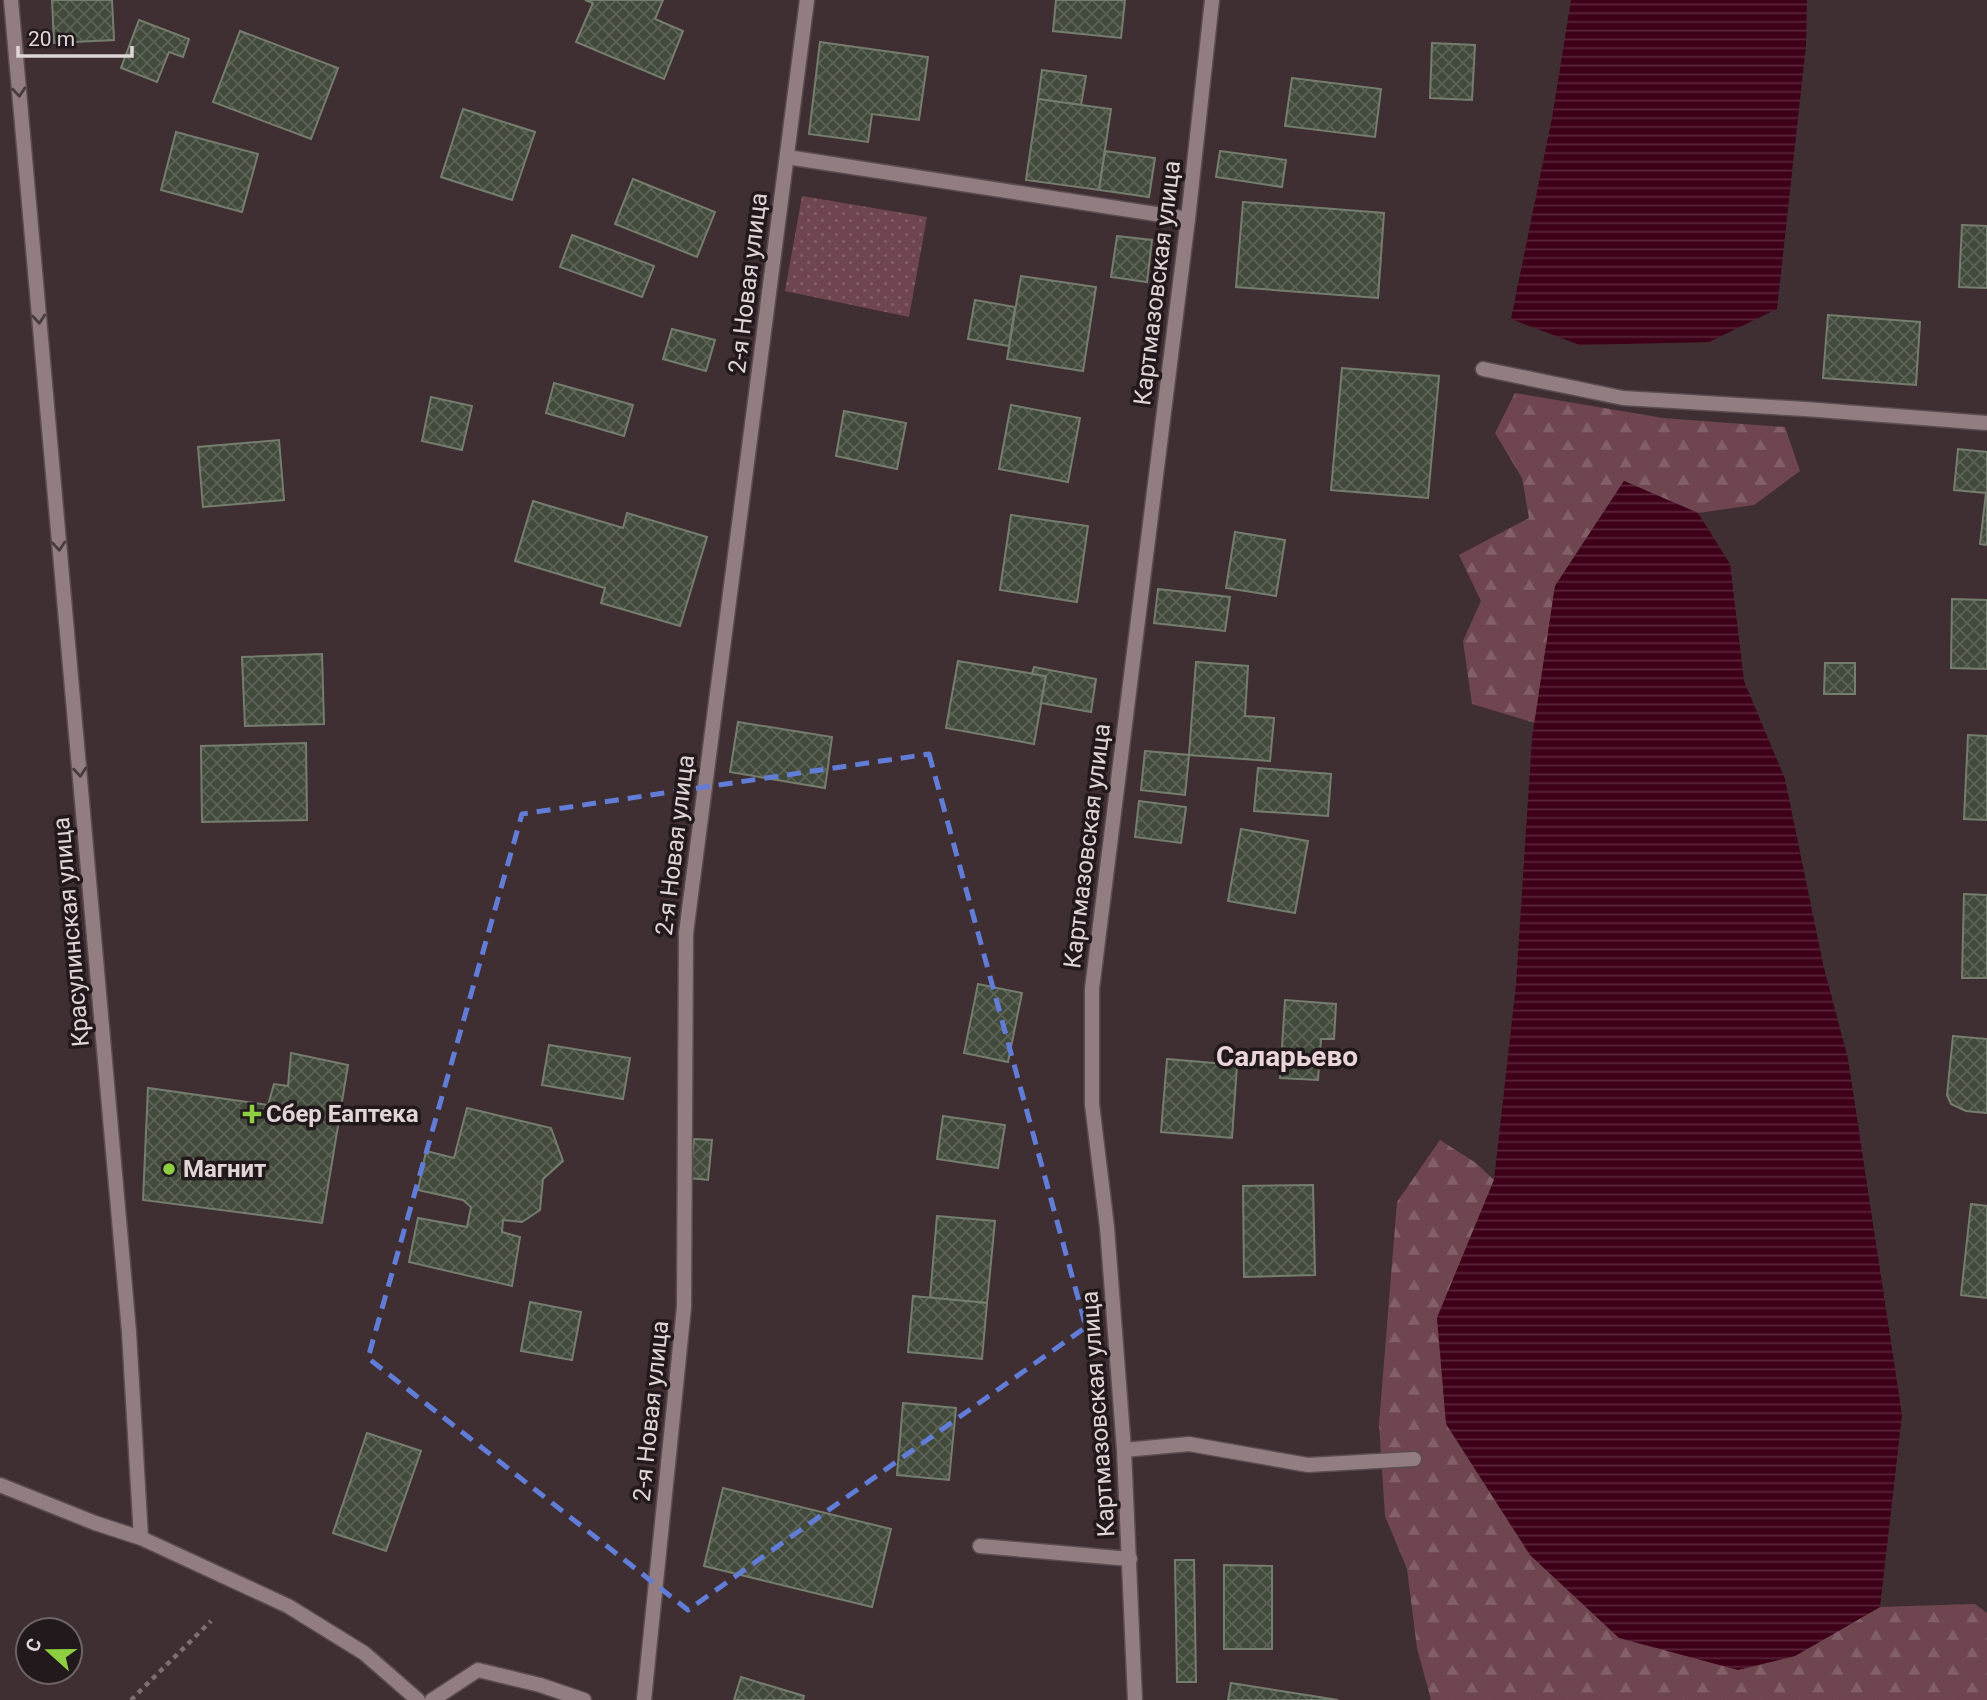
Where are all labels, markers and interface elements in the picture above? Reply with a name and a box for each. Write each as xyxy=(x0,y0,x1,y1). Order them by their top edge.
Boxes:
scale bar xyxy=(18,14,131,58)
text: 20 m xyxy=(28,27,75,51)
one-way arrow xyxy=(11,87,26,98)
street label: Картмазовская улица xyxy=(1128,159,1186,407)
street label: 2-я Новая улица xyxy=(723,191,773,375)
one-way arrow xyxy=(32,313,47,325)
one-way arrow xyxy=(52,540,67,551)
street label: Картмазовская улица xyxy=(1058,722,1116,970)
street label: 2-я Новая улица xyxy=(650,753,700,937)
one-way arrow xyxy=(72,766,87,778)
street label: Красулинская улица xyxy=(47,816,95,1048)
district label: Саларьево xyxy=(1216,1040,1358,1073)
place label: Сбер Еаптека xyxy=(266,1100,419,1128)
marker: Сбер Еаптека xyxy=(244,1106,260,1122)
place label: Магнит xyxy=(183,1155,266,1183)
marker: Магнит xyxy=(161,1161,177,1177)
street label: Картмазовская улица xyxy=(1075,1290,1121,1538)
street label: 2-я Новая улица xyxy=(628,1319,674,1503)
north arrow xyxy=(14,1616,84,1686)
text: С xyxy=(21,1635,47,1655)

